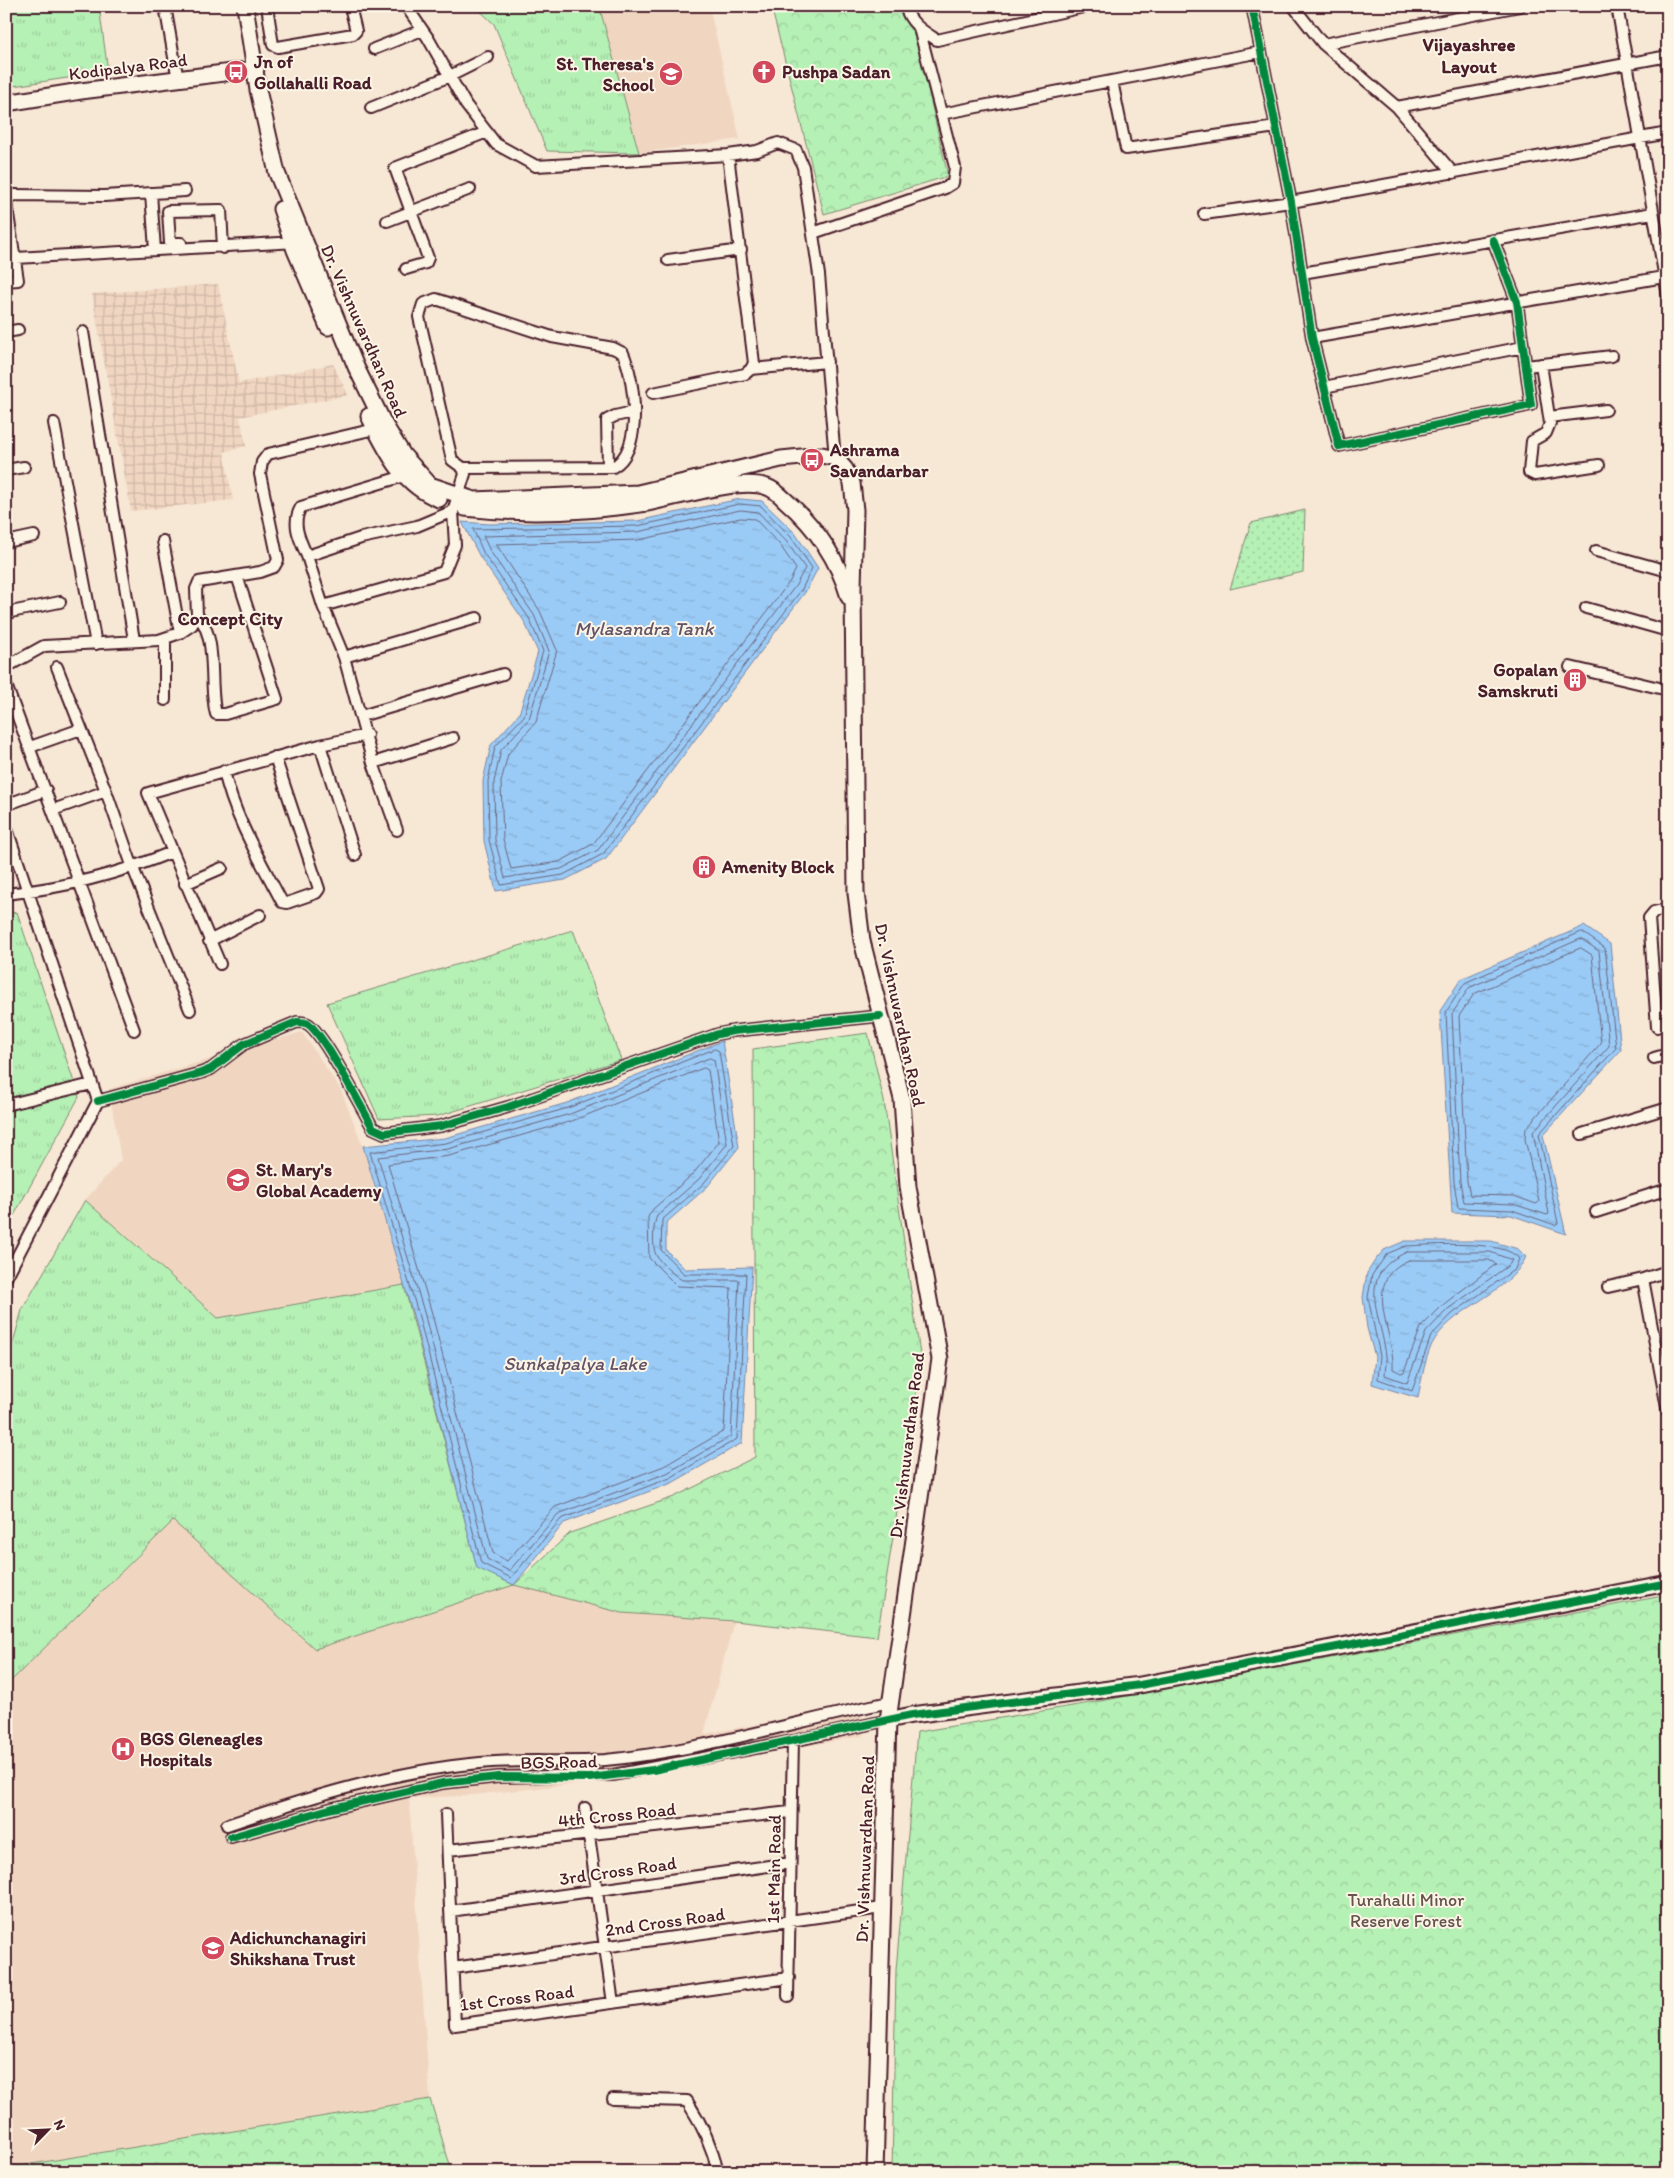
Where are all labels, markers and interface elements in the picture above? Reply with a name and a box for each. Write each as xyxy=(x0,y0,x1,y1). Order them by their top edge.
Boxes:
district label: Vijayashree Layout xyxy=(1423,33,1515,78)
street label: Kodipalya Road xyxy=(67,49,189,85)
place label: Jn of Gollahalli Road xyxy=(253,51,372,94)
place label: St. Theresa's School xyxy=(556,53,655,96)
bus stop icon: Jn of Gollahalli Road xyxy=(223,59,249,85)
church icon: Pushpa Sadan xyxy=(751,59,777,85)
school or university icon: St. Theresa's School xyxy=(658,61,684,87)
place label: Pushpa Sadan xyxy=(782,61,891,83)
street label: Dr. Vishnuvardhan Road xyxy=(316,241,412,421)
place label: Ashrama Savandarbar xyxy=(829,439,929,482)
bus stop icon: Ashrama Savandarbar xyxy=(799,447,825,473)
district label: Concept City xyxy=(178,607,283,630)
water label: Mylasandra Tank xyxy=(575,617,715,640)
place label: Gopalan Samskruti xyxy=(1478,659,1559,702)
building icon: Gopalan Samskruti xyxy=(1562,667,1588,693)
building icon: Amenity Block xyxy=(691,854,717,880)
place label: Amenity Block xyxy=(721,856,835,878)
street label: Dr. Vishnuvardhan Road xyxy=(870,921,930,1109)
place label: St. Mary's Global Academy xyxy=(256,1159,382,1202)
school or university icon: St. Mary's Global Academy xyxy=(225,1167,251,1193)
street label: Dr. Vishnuvardhan Road xyxy=(885,1351,929,1539)
water label: Sunkalpalya Lake xyxy=(504,1352,647,1375)
place label: BGS Gleneagles Hospitals xyxy=(140,1728,263,1771)
hospital icon: BGS Gleneagles Hospitals xyxy=(110,1736,136,1762)
street label: BGS Road xyxy=(520,1750,598,1774)
street label: Dr. Vishnuvardhan Road xyxy=(851,1755,879,1943)
street label: 4th Cross Road xyxy=(557,1798,677,1832)
street label: 1st Main Road xyxy=(762,1814,786,1924)
street label: 3rd Cross Road xyxy=(558,1852,678,1890)
park label: Turahalli Minor Reserve Forest xyxy=(1348,1889,1465,1932)
street label: 2nd Cross Road xyxy=(604,1903,727,1941)
place label: Adichunchanagiri Shikshana Trust xyxy=(229,1927,366,1970)
school or university icon: Adichunchanagiri Shikshana Trust xyxy=(200,1935,226,1961)
street label: 1st Cross Road xyxy=(459,1980,575,2016)
north arrow xyxy=(22,2106,72,2156)
text: N xyxy=(50,2117,69,2133)

